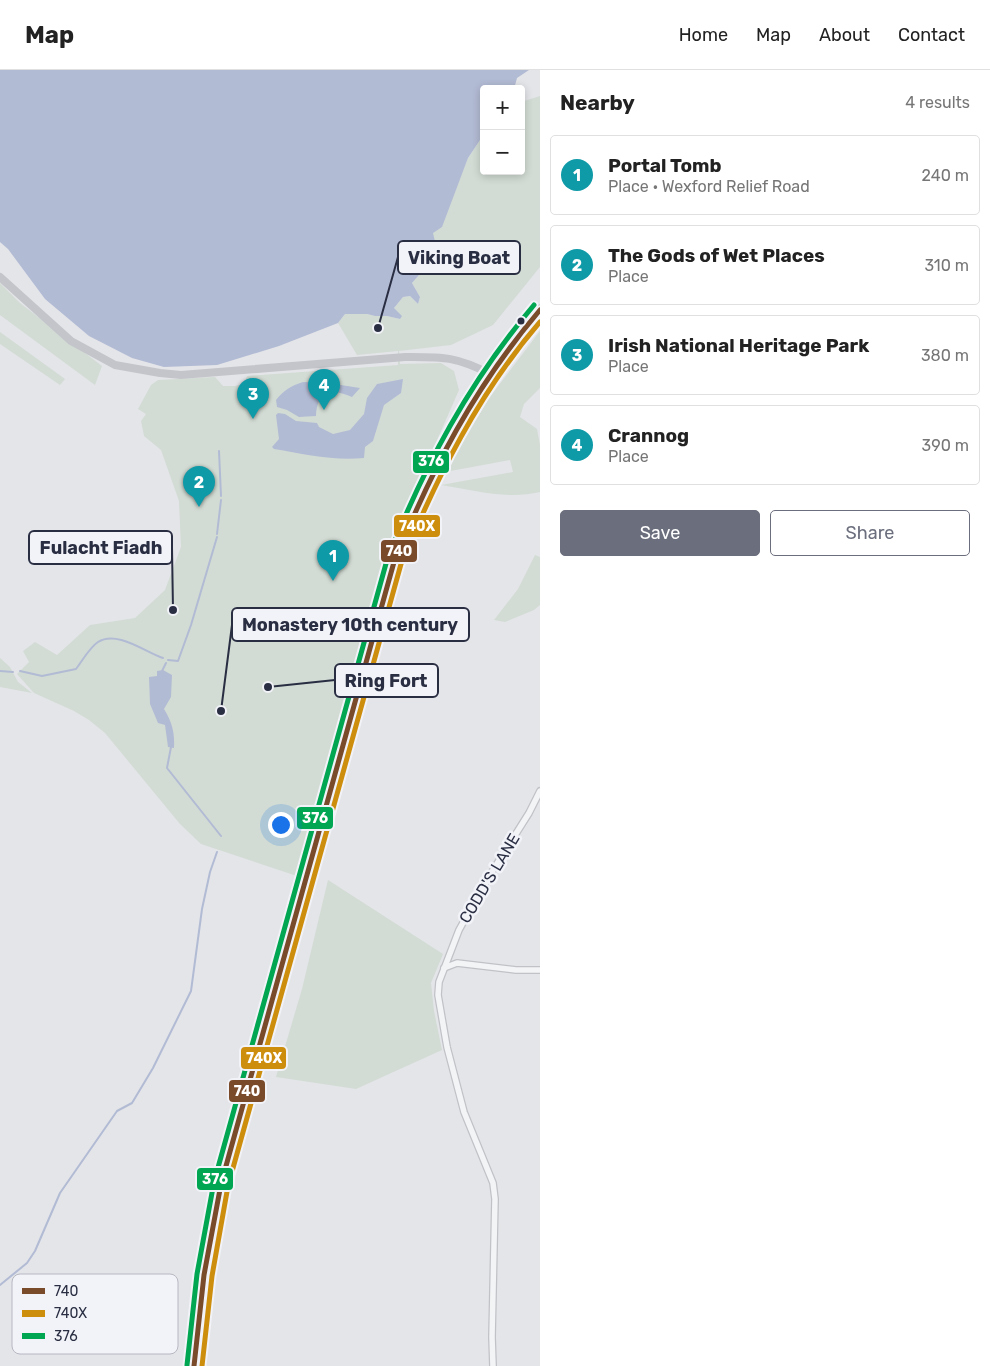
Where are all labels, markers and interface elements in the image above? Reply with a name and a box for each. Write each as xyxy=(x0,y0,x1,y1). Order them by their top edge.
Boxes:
text: Map xyxy=(25,21,74,49)
text: Home xyxy=(679,24,728,46)
text: Map xyxy=(756,24,791,46)
text: About xyxy=(819,24,870,46)
text: Contact xyxy=(898,24,965,46)
map controls xyxy=(480,85,525,175)
button: + xyxy=(480,85,525,130)
text: Nearby xyxy=(560,90,635,115)
text: 4 results xyxy=(905,93,970,112)
button: − xyxy=(480,130,525,175)
text: Portal Tomb xyxy=(608,154,721,177)
text: 1 xyxy=(573,166,581,185)
text: 240 m xyxy=(922,166,969,185)
text: Place · Wexford Relief Road xyxy=(608,177,810,196)
callout: Viking Boat xyxy=(398,241,520,274)
text: The Gods of Wet Places xyxy=(608,244,825,267)
text: Viking Boat xyxy=(408,247,510,269)
text: 2 xyxy=(572,256,582,275)
text: 310 m xyxy=(925,256,969,275)
text: Place xyxy=(608,267,649,286)
unlabelled marker xyxy=(516,316,526,326)
text: Irish National Heritage Park xyxy=(608,334,869,357)
text: 3 xyxy=(572,346,582,365)
text: 380 m xyxy=(921,346,969,365)
text: Place xyxy=(608,357,649,376)
pin: 4 xyxy=(308,369,340,410)
pin: 3 xyxy=(237,378,269,419)
text: Crannog xyxy=(608,424,689,447)
text: 4 xyxy=(572,436,582,455)
text: 390 m xyxy=(922,436,969,455)
text: Place xyxy=(608,447,649,466)
line badge: 376 xyxy=(412,450,450,474)
text: 376 xyxy=(418,453,444,470)
pin: 2 xyxy=(183,466,215,507)
button: Save xyxy=(560,510,760,556)
button: Share xyxy=(770,510,970,556)
line badge: 740X xyxy=(393,514,441,538)
text: 740X xyxy=(399,518,435,535)
callout: Fulacht Fiadh xyxy=(29,531,172,564)
text: Fulacht Fiadh xyxy=(40,537,162,559)
line badge: 740 xyxy=(380,539,418,563)
pin: 1 xyxy=(317,540,349,581)
text: 740 xyxy=(386,543,412,560)
callout: Monastery 10th century xyxy=(232,608,469,641)
text: Monastery 10th century xyxy=(242,614,458,636)
callout: Ring Fort xyxy=(335,664,438,697)
text: Ring Fort xyxy=(345,670,427,692)
line badge: 376 xyxy=(296,806,334,830)
text: 376 xyxy=(302,810,328,827)
your location xyxy=(268,812,294,838)
street label: CODD'S LANE xyxy=(455,830,524,927)
line badge: 740X xyxy=(240,1046,287,1070)
text: 740X xyxy=(246,1050,282,1067)
line badge: 740 xyxy=(228,1079,266,1103)
text: 740 xyxy=(234,1083,260,1100)
line badge: 376 xyxy=(196,1167,234,1191)
text: 376 xyxy=(202,1171,228,1188)
legend xyxy=(12,1274,178,1354)
text: 740 xyxy=(54,1283,78,1300)
text: 740X xyxy=(54,1305,87,1322)
text: 376 xyxy=(54,1328,78,1345)

